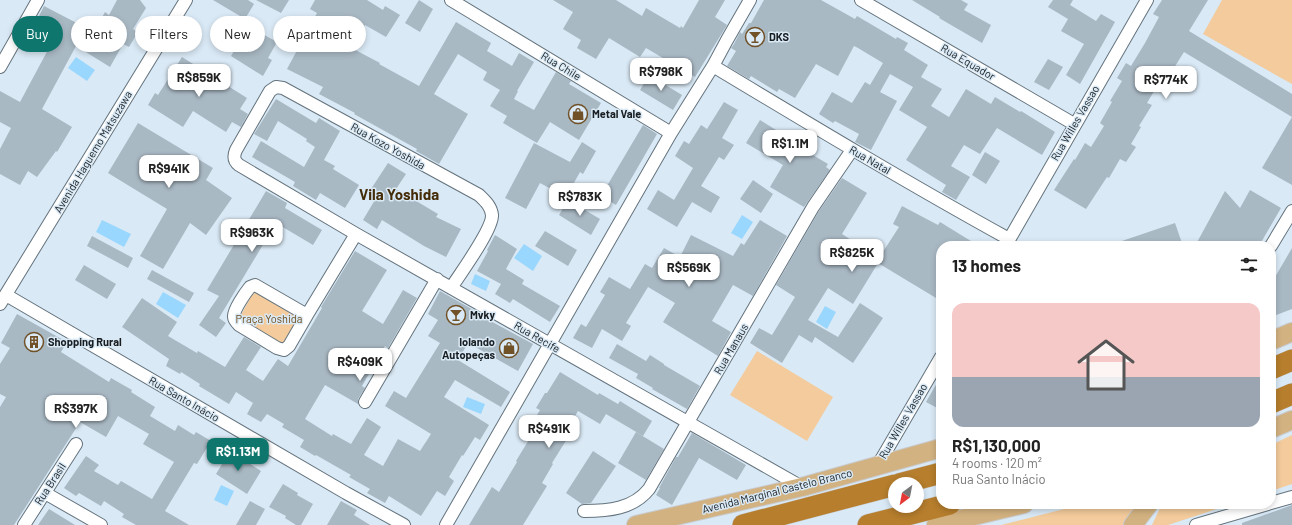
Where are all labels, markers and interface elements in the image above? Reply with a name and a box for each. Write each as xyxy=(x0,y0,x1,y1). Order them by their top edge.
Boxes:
chip: Buy xyxy=(12,16,63,52)
chip: Rent xyxy=(71,16,127,52)
chip: Filters xyxy=(135,16,202,52)
chip: New xyxy=(210,16,265,52)
chip: Apartment xyxy=(273,16,366,52)
bar icon: DKS xyxy=(744,26,766,48)
place label: DKS xyxy=(769,30,789,43)
street label: Rua Equador xyxy=(939,41,998,82)
street label: Rua Chile xyxy=(539,49,584,83)
pin: R$798K xyxy=(628,58,694,92)
text: R$798K xyxy=(639,63,683,79)
pin: R$859K xyxy=(166,64,232,98)
pin: R$774K xyxy=(1133,66,1199,100)
text: R$859K xyxy=(177,69,221,85)
text: R$774K xyxy=(1144,71,1188,87)
street label: Rua Willes Vassao xyxy=(1048,83,1101,163)
street label: Avenida Haguemo Matsuzawa xyxy=(51,88,134,215)
shop icon: Metal Vale xyxy=(567,103,589,125)
place label: Metal Vale xyxy=(592,107,641,120)
street label: Rua Kozo Yoshida xyxy=(349,120,428,171)
pin: R$1.1M xyxy=(757,130,823,164)
text: R$1.1M xyxy=(771,135,809,151)
street label: Rua Natal xyxy=(847,143,893,177)
pin: R$941K xyxy=(136,155,202,189)
text: R$941K xyxy=(148,160,190,176)
pin: R$783K xyxy=(547,183,613,217)
district label: Vila Yoshida xyxy=(359,185,439,203)
text: R$783K xyxy=(558,188,602,204)
pin: R$963K xyxy=(219,219,285,253)
text: R$963K xyxy=(230,224,274,240)
pin: R$825K xyxy=(819,239,885,273)
text: R$825K xyxy=(830,244,874,260)
pin: R$569K xyxy=(656,254,722,288)
icon: filters xyxy=(1238,254,1260,276)
text: 13 homes xyxy=(952,255,1021,275)
text: R$569K xyxy=(667,259,711,275)
bar icon: Mvky xyxy=(445,304,467,326)
place label: Mvky xyxy=(470,308,495,321)
park label: Praça Yoshida xyxy=(236,312,302,325)
street label: Rua Recife xyxy=(512,318,563,355)
street label: Rua Manaus xyxy=(711,321,750,377)
icon: home xyxy=(1070,329,1142,401)
building icon: Shopping Rural xyxy=(23,331,45,353)
place label: Shopping Rural xyxy=(48,335,122,348)
place label: Iolando Autopeças xyxy=(442,335,495,361)
shop icon: Iolando Autopeças xyxy=(498,337,520,359)
pin: R$409K xyxy=(327,348,393,382)
text: R$409K xyxy=(337,353,383,369)
street label: Rua Santo Inácio xyxy=(147,373,222,424)
street label: Rua Willes Vassao xyxy=(876,381,929,461)
pin: R$397K xyxy=(43,395,109,429)
text: R$397K xyxy=(54,400,98,416)
pin: R$491K xyxy=(516,415,582,449)
text: R$491K xyxy=(528,420,570,436)
text: R$1,130,000 xyxy=(952,435,1041,455)
pin: R$1.13M xyxy=(201,438,275,472)
text: R$1.13M xyxy=(216,443,260,459)
text: 4 rooms · 120 m² xyxy=(952,455,1042,471)
street label: Rua Brasil xyxy=(31,460,68,507)
street label: Avenida Marginal Castelo Branco xyxy=(701,466,853,515)
text: Rua Santo Inácio xyxy=(952,471,1046,487)
north arrow xyxy=(888,477,924,513)
map controls xyxy=(888,477,924,513)

